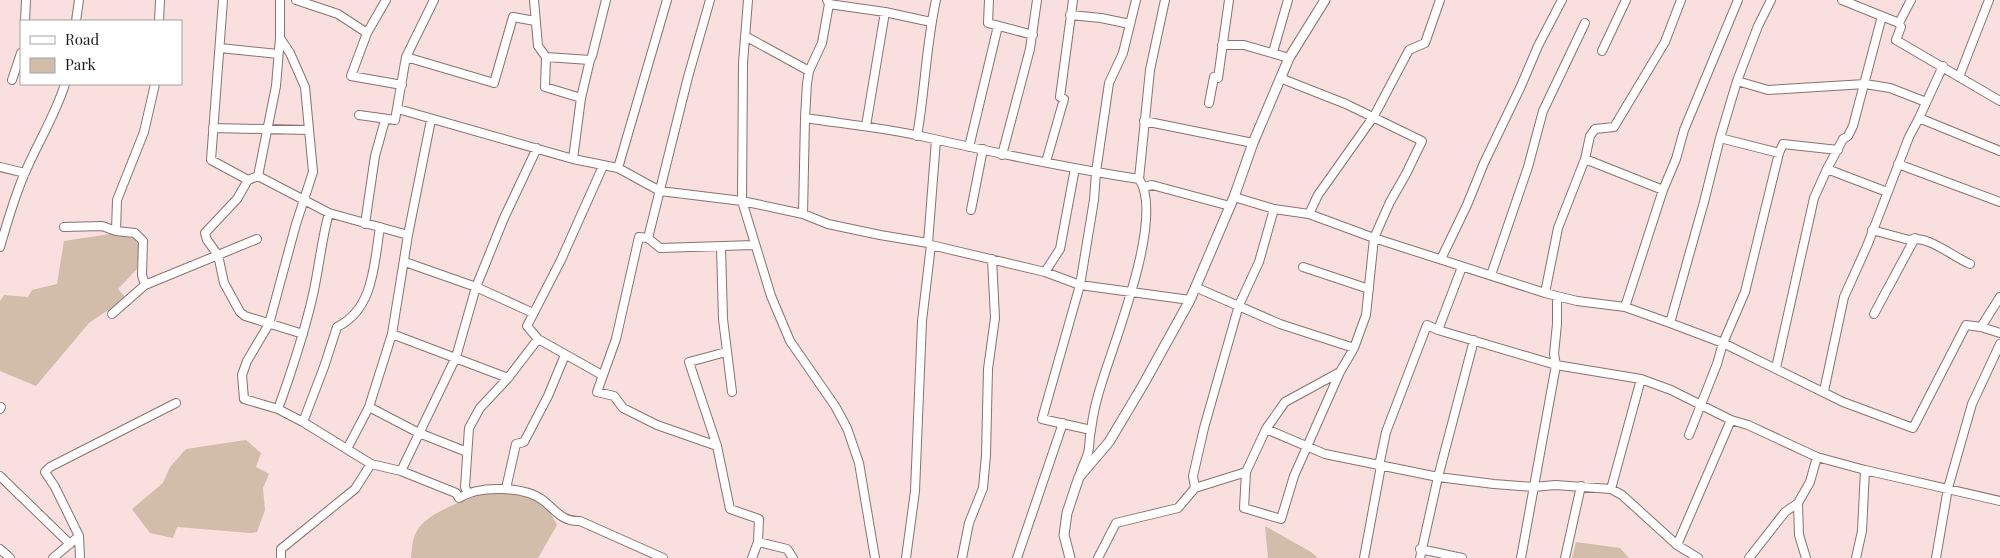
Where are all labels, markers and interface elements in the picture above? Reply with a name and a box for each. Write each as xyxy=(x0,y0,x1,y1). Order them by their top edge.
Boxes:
legend xyxy=(20,20,182,85)
text: Road xyxy=(65,29,99,49)
text: Park xyxy=(65,54,97,74)

